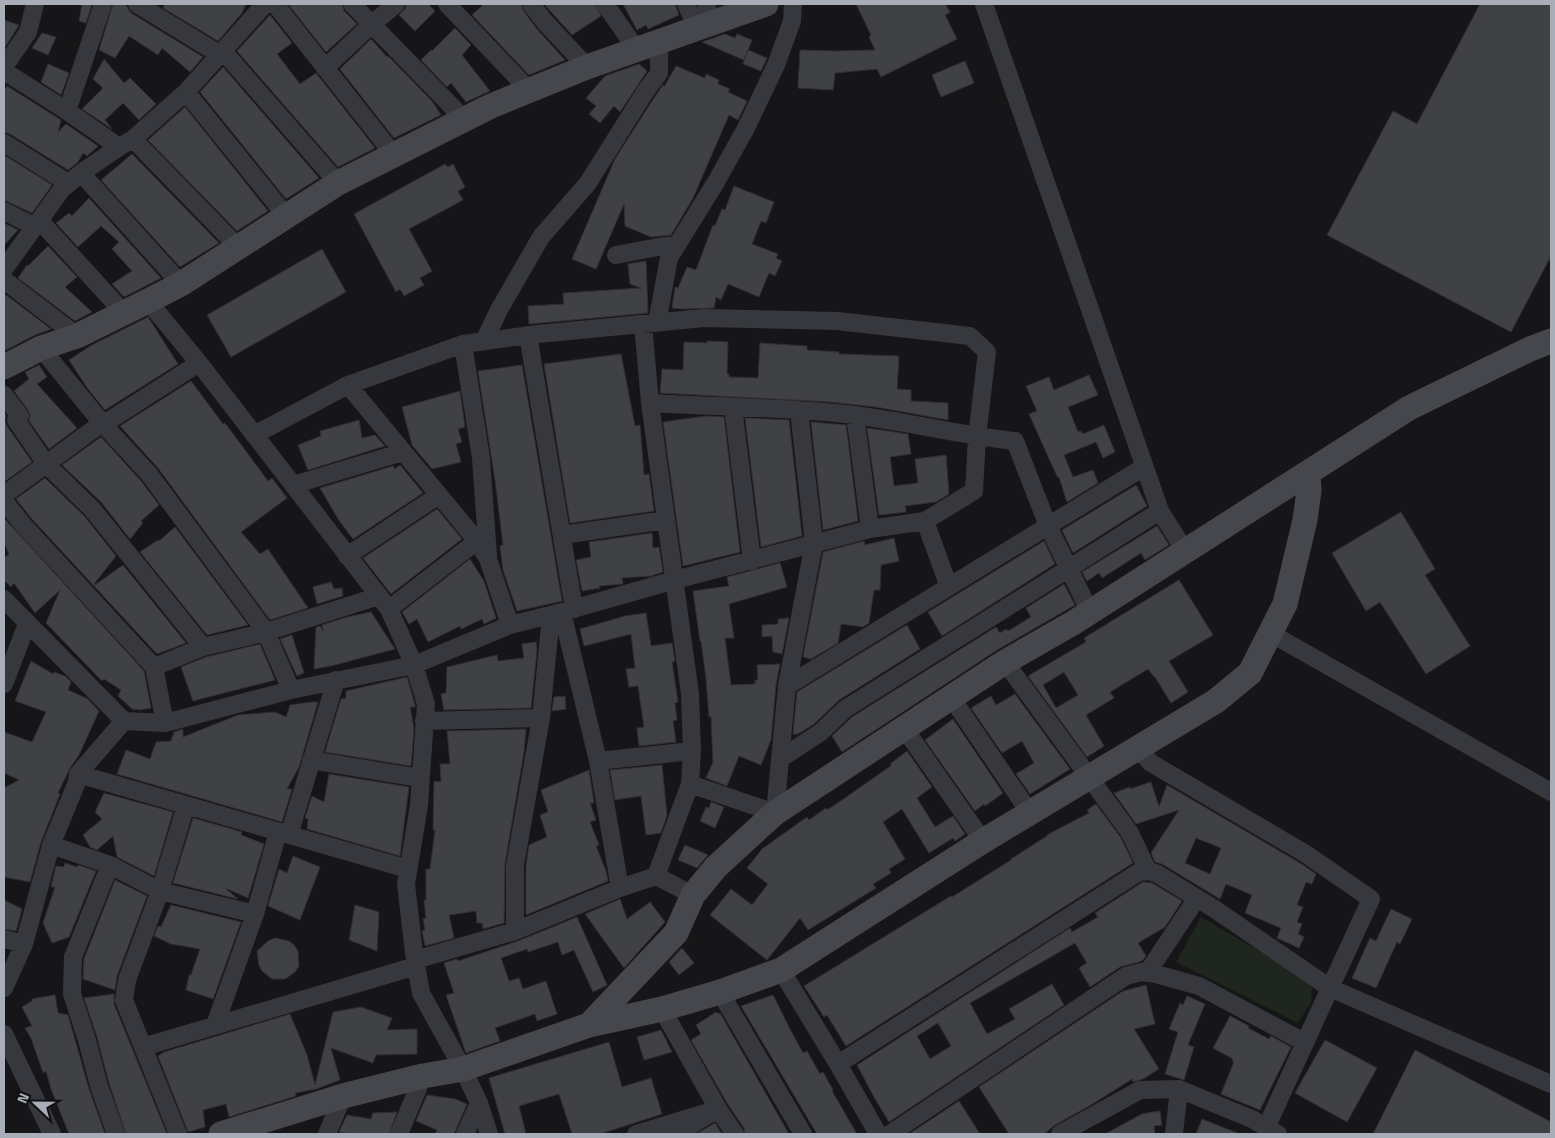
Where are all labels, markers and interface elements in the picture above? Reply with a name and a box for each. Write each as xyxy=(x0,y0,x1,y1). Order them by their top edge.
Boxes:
north arrow xyxy=(10,1078,60,1128)
text: N xyxy=(11,1090,34,1106)

